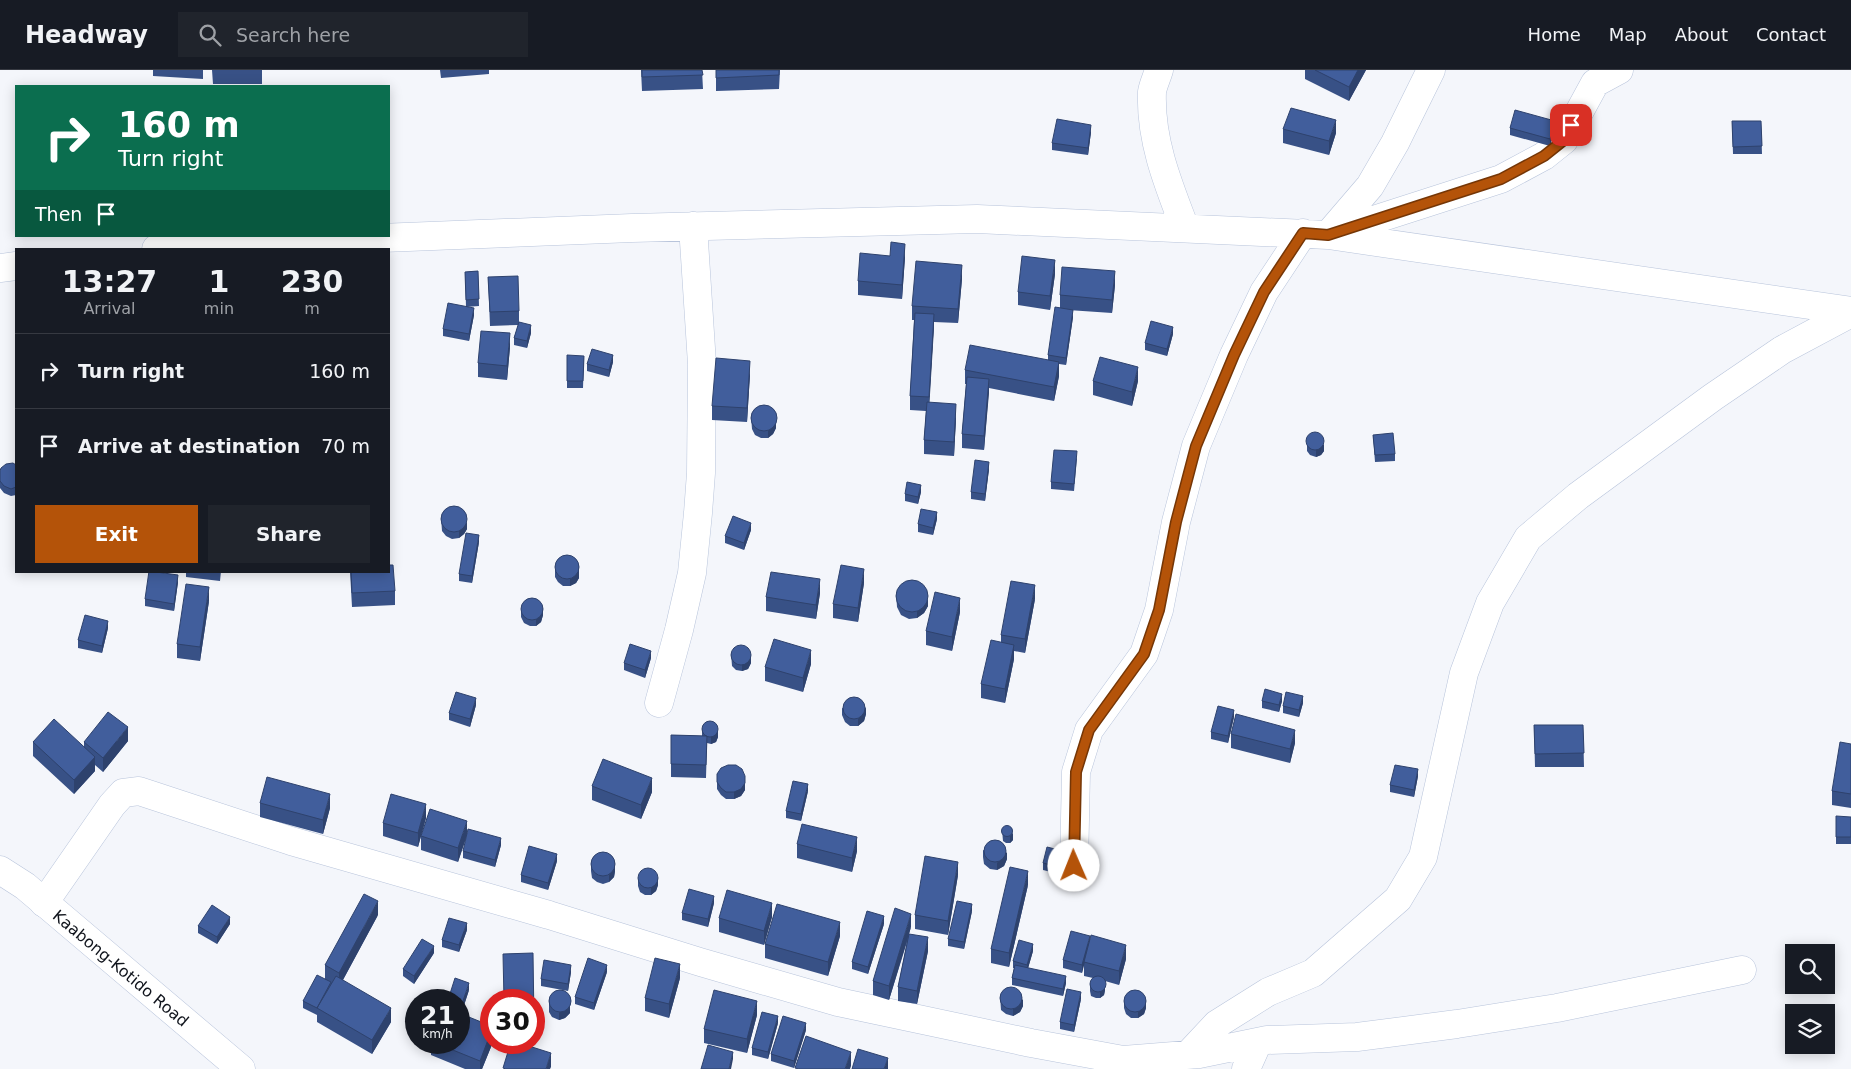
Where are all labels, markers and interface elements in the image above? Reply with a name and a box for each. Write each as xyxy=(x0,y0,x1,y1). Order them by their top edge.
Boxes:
search box xyxy=(178,12,528,57)
text: Headway xyxy=(25,21,148,49)
icon: search xyxy=(196,21,224,49)
text: Search here xyxy=(236,24,350,46)
text: Home xyxy=(1528,24,1581,45)
text: Map xyxy=(1609,24,1647,45)
text: About xyxy=(1675,24,1728,45)
text: Contact xyxy=(1756,24,1826,45)
pin xyxy=(1550,104,1592,146)
icon: right xyxy=(35,105,100,170)
text: 160 m xyxy=(118,105,240,145)
icon: arrive xyxy=(1557,111,1585,139)
text: Turn right xyxy=(118,146,223,171)
icon: arrive xyxy=(92,200,120,228)
text: Then xyxy=(35,203,82,225)
text: 13:27 xyxy=(62,264,157,299)
text: 1 xyxy=(208,264,229,299)
text: 230 xyxy=(281,264,343,299)
text: Arrival xyxy=(83,299,135,318)
text: min xyxy=(204,299,234,318)
text: m xyxy=(304,299,320,318)
icon: right xyxy=(35,357,63,385)
text: Turn right xyxy=(78,360,184,382)
text: 160 m xyxy=(309,360,370,382)
icon: arrive xyxy=(35,432,63,460)
text: Arrive at destination xyxy=(78,435,300,457)
text: 70 m xyxy=(321,435,370,457)
button: Exit xyxy=(35,505,198,563)
button: Share xyxy=(208,505,370,563)
position arrow xyxy=(1047,839,1099,891)
street label: Kaabong-Kotido Road xyxy=(49,906,192,1031)
map controls xyxy=(1785,944,1835,1054)
button: search xyxy=(1785,944,1835,994)
speed limit sign: 30 xyxy=(480,989,545,1054)
text: 21 xyxy=(420,1001,455,1030)
button: layers xyxy=(1785,1004,1835,1054)
text: km/h xyxy=(422,1027,453,1041)

